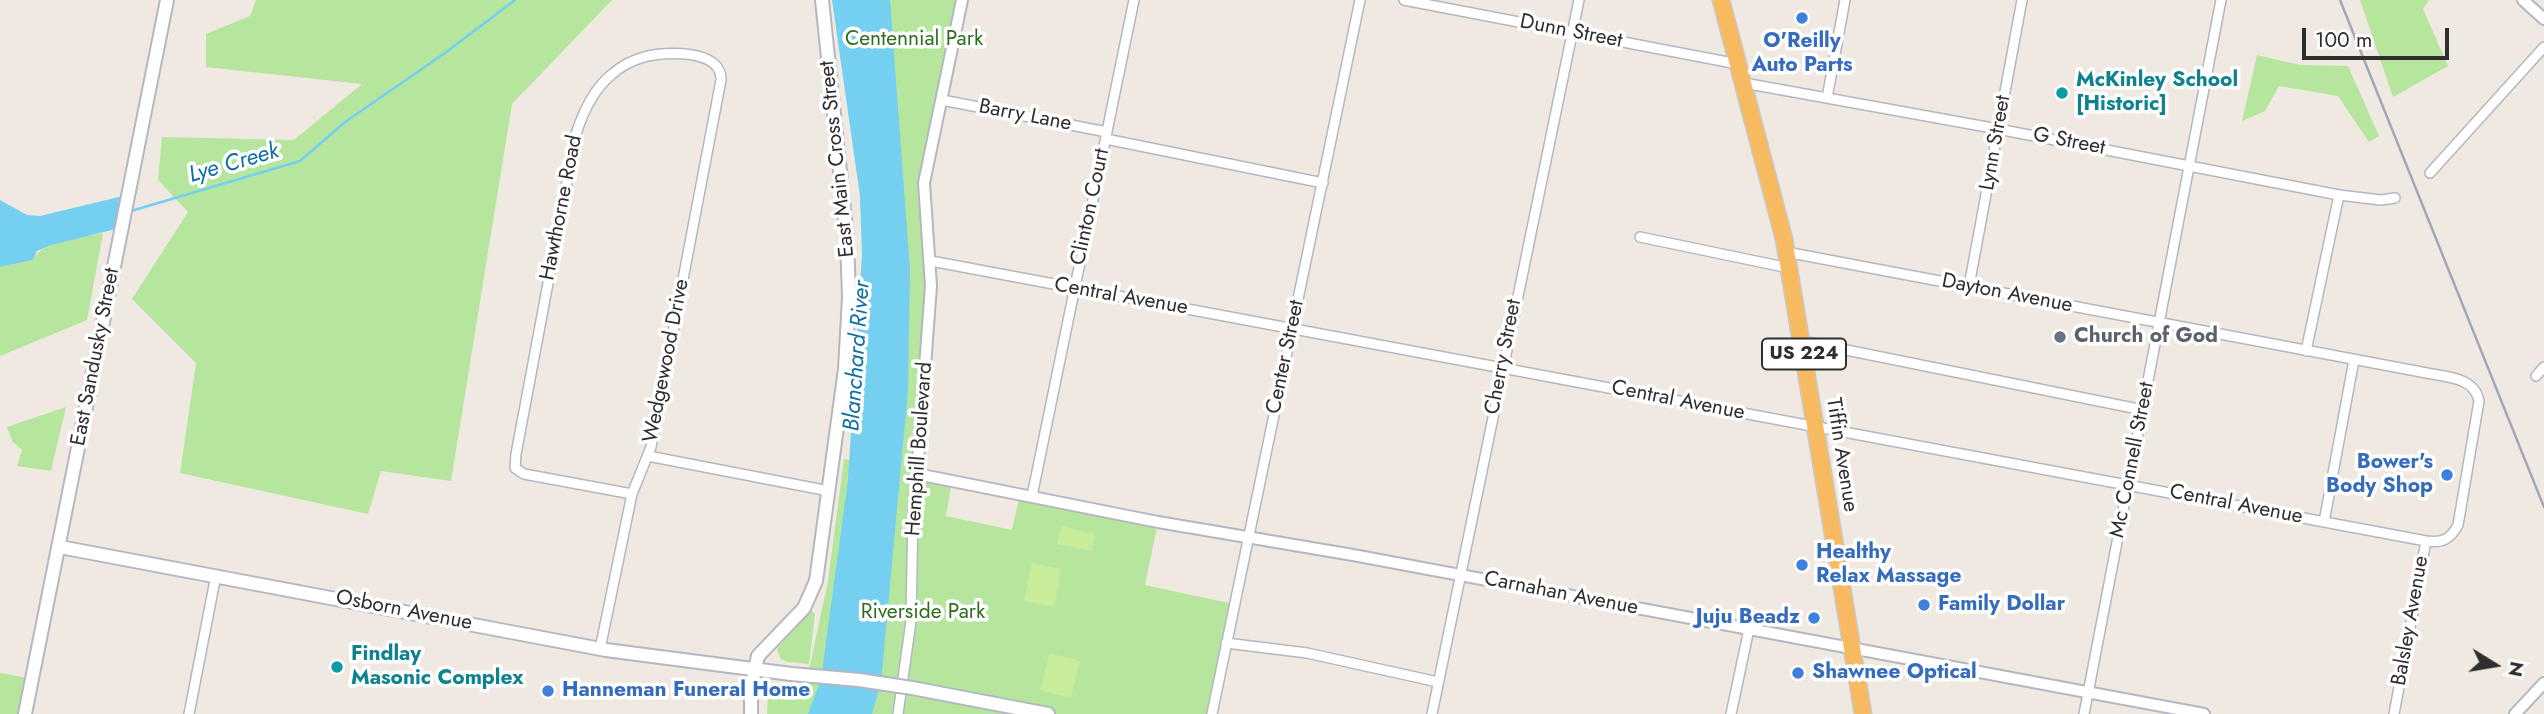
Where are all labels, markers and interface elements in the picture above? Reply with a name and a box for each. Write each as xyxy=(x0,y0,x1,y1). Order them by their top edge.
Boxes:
street label: Dunn Street xyxy=(1518,10,1624,54)
marker: O'Reilly Auto Parts xyxy=(1794,10,1810,26)
scale bar xyxy=(2306,14,2453,58)
text: 100 m xyxy=(2315,25,2372,55)
park label: Centennial Park xyxy=(845,27,983,53)
place label: O'Reilly Auto Parts xyxy=(1751,29,1853,79)
street label: East Main Cross Street xyxy=(815,60,861,258)
place label: McKinley School [Historic] xyxy=(2076,68,2238,118)
marker: McKinley School [Historic] xyxy=(2054,85,2070,101)
street label: Lynn Street xyxy=(1975,93,2017,193)
street label: Barry Lane xyxy=(977,95,1073,137)
street label: G Street xyxy=(2031,123,2107,161)
street label: Hawthorne Road xyxy=(536,133,588,283)
water label: Lye Creek xyxy=(186,138,282,190)
street label: Clinton Court xyxy=(1066,146,1116,268)
street label: East Sandusky Street xyxy=(66,266,126,448)
street label: Dayton Avenue xyxy=(1939,269,2075,319)
street label: Central Avenue xyxy=(1052,273,1190,321)
street label: Wedgewood Drive xyxy=(639,277,695,445)
water label: Blanchard River xyxy=(839,280,877,432)
street label: Cherry Street xyxy=(1480,297,1528,417)
street label: Center Street xyxy=(1262,298,1310,416)
place label: Church of God xyxy=(2074,324,2218,350)
marker: Church of God xyxy=(2052,329,2068,345)
road number: US 224 xyxy=(1762,338,1846,370)
street label: Hemphill Boulevard xyxy=(901,361,939,537)
street label: Central Avenue xyxy=(1609,376,1747,426)
street label: Mc Connell Street xyxy=(2106,380,2160,540)
street label: Tiffin Avenue xyxy=(1820,396,1862,514)
place label: Bower's Body Shop xyxy=(2326,450,2433,500)
marker: Bower's Body Shop xyxy=(2439,467,2455,483)
street label: Central Avenue xyxy=(2167,480,2305,530)
place label: Healthy Relax Massage xyxy=(1816,540,1961,590)
street label: Balsley Avenue xyxy=(2387,554,2435,688)
marker: Healthy Relax Massage xyxy=(1794,557,1810,573)
street label: Carnahan Avenue xyxy=(1482,567,1640,621)
street label: Osborn Avenue xyxy=(334,585,474,637)
place label: Family Dollar xyxy=(1938,592,2065,618)
marker: Family Dollar xyxy=(1916,597,1932,613)
park label: Riverside Park xyxy=(861,600,985,626)
place label: Juju Beadz xyxy=(1696,605,1800,631)
marker: Juju Beadz xyxy=(1806,610,1822,626)
north arrow xyxy=(2460,630,2530,700)
place label: Findlay Masonic Complex xyxy=(351,642,523,692)
marker: Findlay Masonic Complex xyxy=(329,659,345,675)
text: N xyxy=(2501,659,2531,679)
place label: Shawnee Optical xyxy=(1812,660,1977,686)
marker: Shawnee Optical xyxy=(1790,665,1806,681)
place label: Hanneman Funeral Home xyxy=(562,678,810,704)
marker: Hanneman Funeral Home xyxy=(540,683,556,699)

